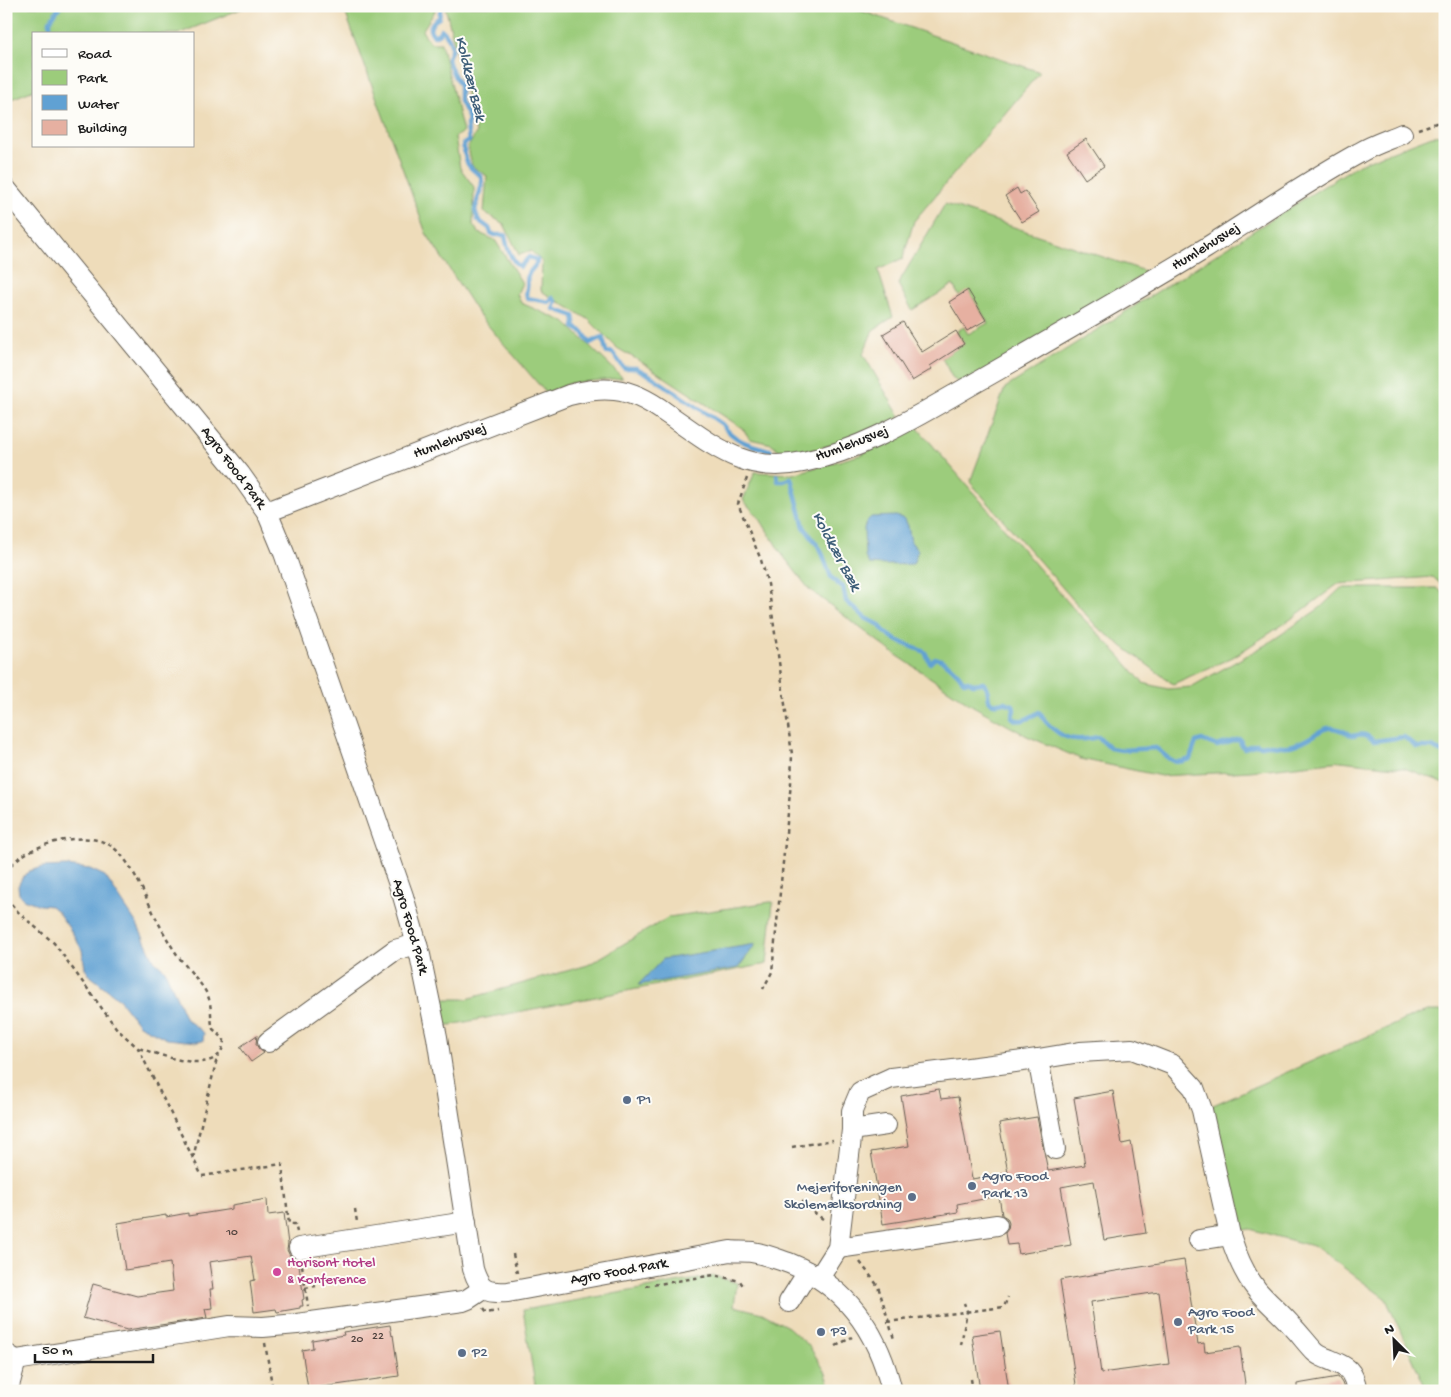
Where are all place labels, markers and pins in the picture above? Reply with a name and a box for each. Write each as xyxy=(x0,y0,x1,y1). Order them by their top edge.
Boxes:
place label: P1 xyxy=(636,1091,651,1109)
marker: P1 xyxy=(621,1094,633,1106)
place label: Agro Food Park 13 xyxy=(981,1168,1049,1203)
place label: Mejeriforeningen Skolemælksordning xyxy=(784,1179,902,1214)
marker: Agro Food Park 13 xyxy=(966,1180,978,1192)
marker: Mejeriforeningen Skolemælksordning xyxy=(906,1191,918,1203)
place label: Horisont Hotel & Konference xyxy=(287,1254,376,1289)
marker: Horisont Hotel & Konference xyxy=(271,1266,283,1278)
place label: Agro Food Park 15 xyxy=(1187,1304,1255,1339)
marker: Agro Food Park 15 xyxy=(1172,1316,1184,1328)
place label: P3 xyxy=(830,1323,847,1341)
marker: P3 xyxy=(815,1326,827,1338)
place label: P2 xyxy=(471,1344,488,1362)
marker: P2 xyxy=(456,1347,468,1359)

